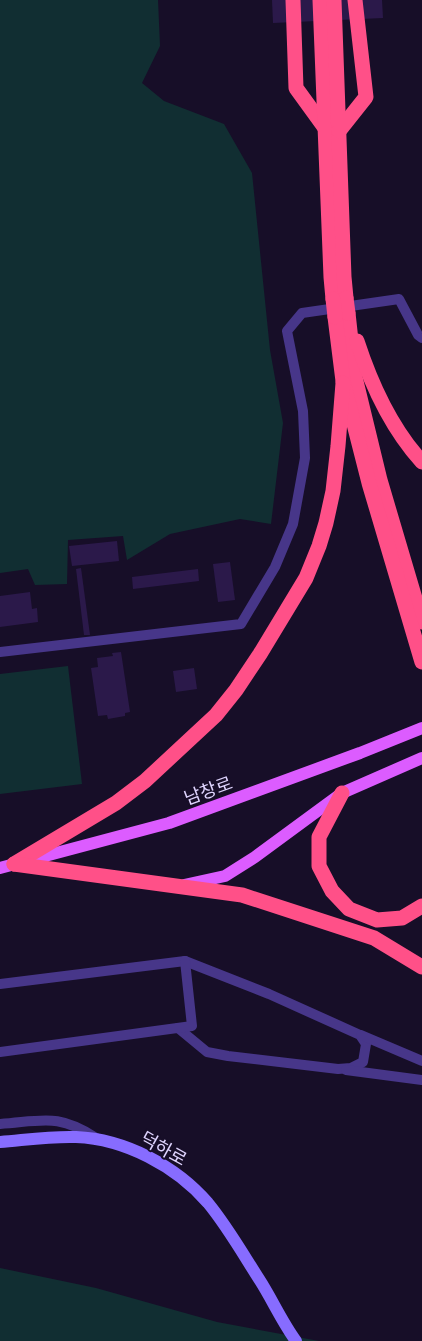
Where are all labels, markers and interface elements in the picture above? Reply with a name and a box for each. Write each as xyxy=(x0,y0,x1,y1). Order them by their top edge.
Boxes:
street label: 남창로 xyxy=(181,771,235,809)
street label: 덕하로 xyxy=(137,1126,191,1170)

